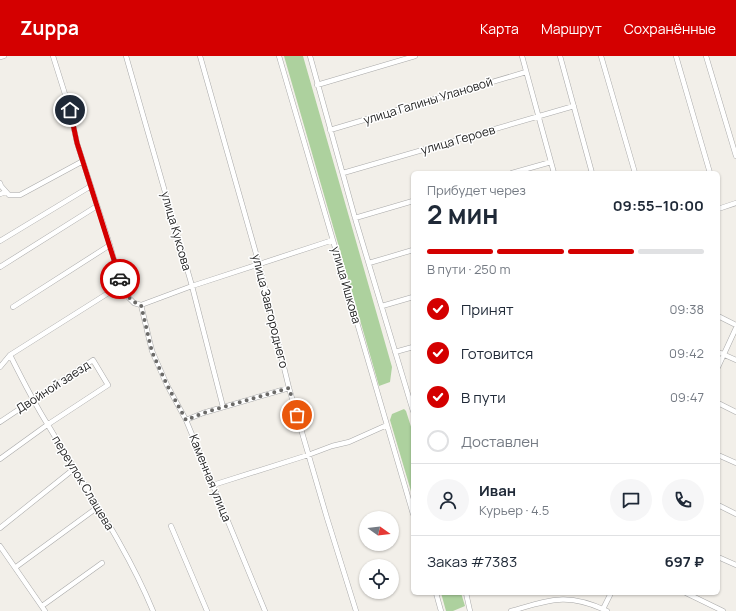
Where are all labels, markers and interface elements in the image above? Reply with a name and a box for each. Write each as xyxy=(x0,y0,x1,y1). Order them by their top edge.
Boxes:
text: Zuppa xyxy=(20,15,79,41)
text: Карта xyxy=(480,19,519,38)
text: Маршрут xyxy=(541,19,602,38)
text: Сохранённые xyxy=(624,19,716,38)
street label: улица Галины Улановой xyxy=(361,73,495,128)
pin xyxy=(53,93,87,127)
icon: home xyxy=(59,99,81,121)
street label: улица Героев xyxy=(419,121,498,158)
text: Прибудет через xyxy=(427,181,526,199)
street label: улица Куксова xyxy=(157,189,196,272)
text: 09:55–10:00 xyxy=(613,195,704,216)
text: 2 мин xyxy=(427,196,499,232)
street label: улица Ишкова xyxy=(327,244,366,325)
street label: улица Завгороднего xyxy=(248,252,293,370)
courier xyxy=(100,259,140,299)
text: В пути · 250 m xyxy=(427,260,510,278)
icon: car xyxy=(109,268,131,290)
icon: check xyxy=(427,298,449,320)
text: Принят xyxy=(461,299,514,320)
text: 09:38 xyxy=(669,300,704,318)
icon: check xyxy=(427,342,449,364)
text: Готовится xyxy=(461,343,533,364)
text: 09:42 xyxy=(669,344,704,362)
street label: Двойной заезд xyxy=(12,356,93,417)
icon: check xyxy=(427,386,449,408)
text: В пути xyxy=(461,387,506,408)
text: 09:47 xyxy=(670,388,704,406)
pin xyxy=(280,398,314,432)
icon: bag xyxy=(286,404,308,426)
text: Доставлен xyxy=(461,431,539,452)
street label: переулок Слащева xyxy=(48,432,118,533)
street label: Каменная улица xyxy=(185,432,236,524)
button: person xyxy=(427,479,469,521)
button: chat xyxy=(610,479,652,521)
button: phone xyxy=(662,479,704,521)
text: Иван xyxy=(479,480,516,501)
text: Курьер · 4.5 xyxy=(479,501,549,519)
north arrow xyxy=(359,511,399,551)
map controls xyxy=(359,511,399,599)
text: Заказ #7383 xyxy=(427,551,517,572)
text: 697 ₽ xyxy=(665,551,704,572)
button: locate xyxy=(359,559,399,599)

